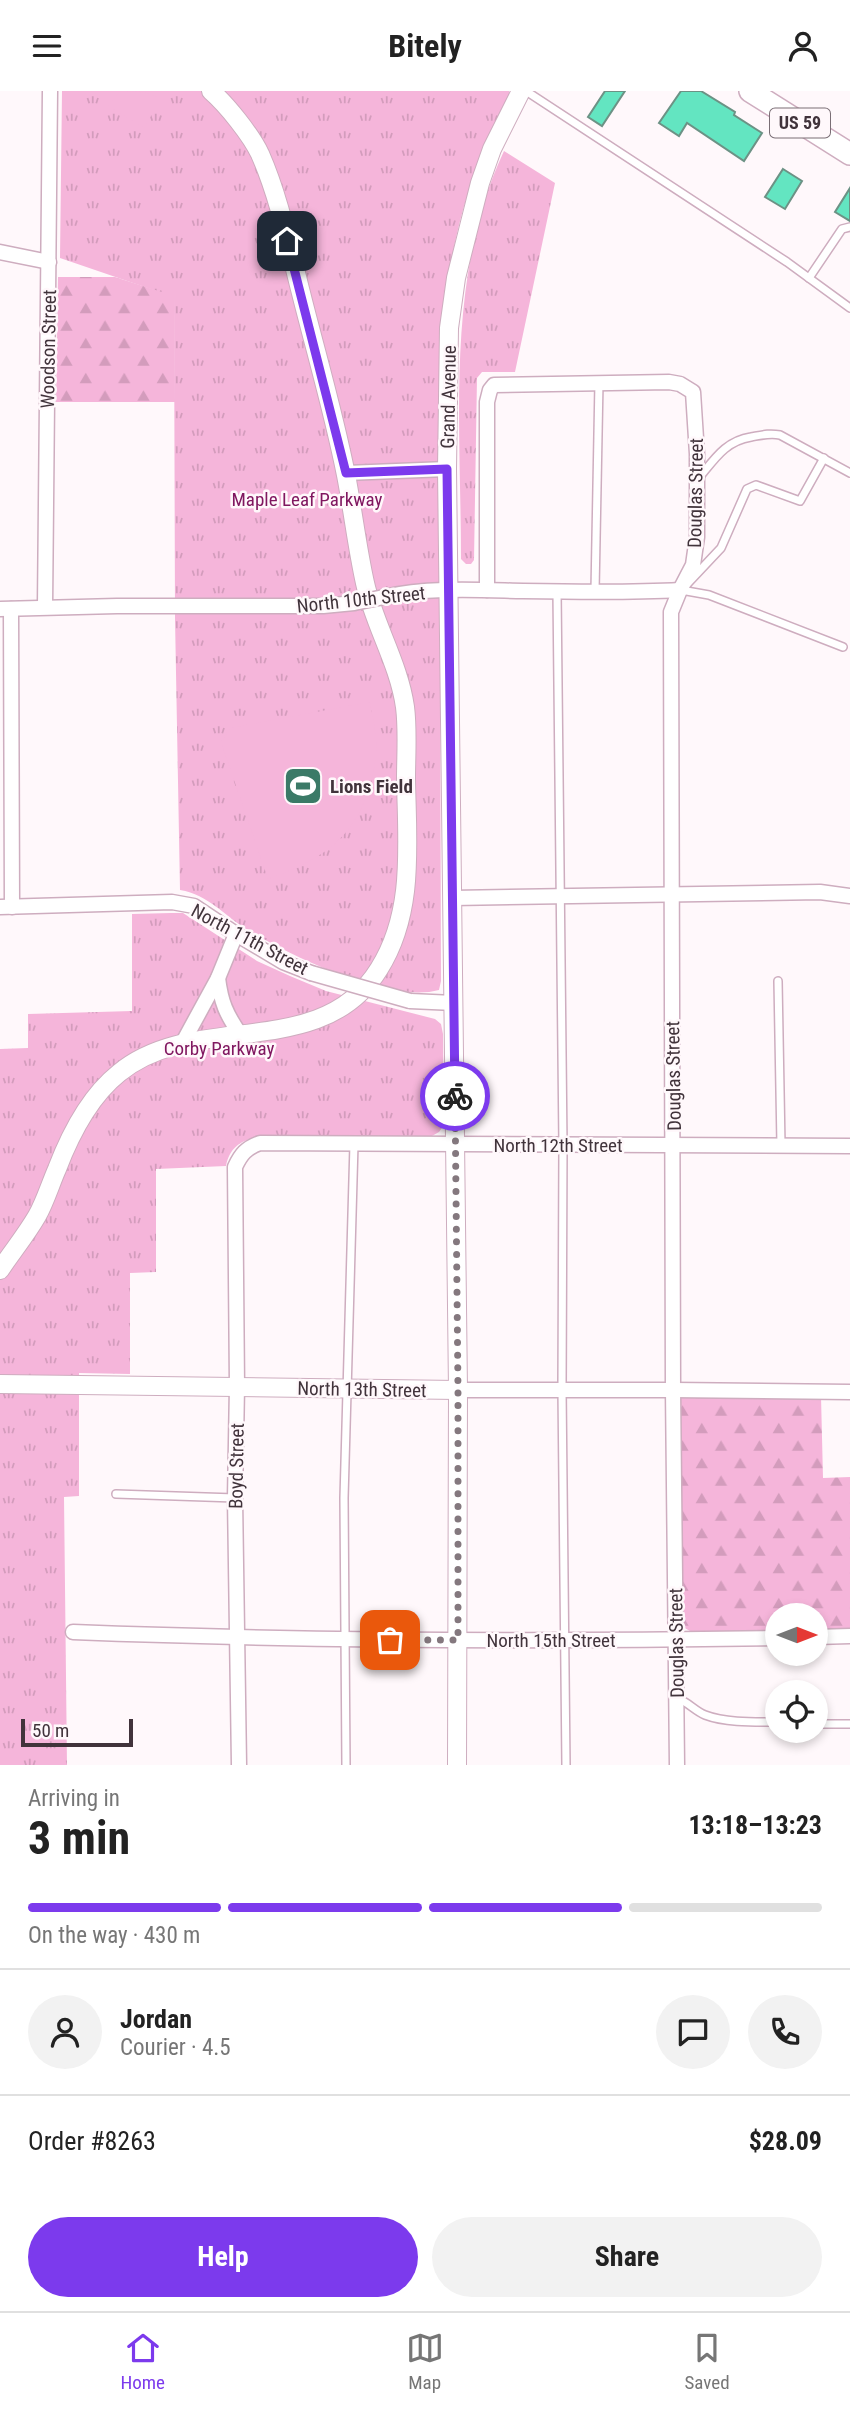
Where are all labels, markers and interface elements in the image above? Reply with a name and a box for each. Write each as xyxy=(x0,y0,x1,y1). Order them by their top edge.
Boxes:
icon: menu xyxy=(28,27,66,65)
text: Bitely xyxy=(388,27,462,65)
icon: person xyxy=(784,27,822,65)
road number: US 59 xyxy=(770,108,830,137)
pin xyxy=(257,211,317,271)
icon: home xyxy=(268,222,306,260)
street label: Woodson Street xyxy=(36,289,61,409)
street label: Grand Avenue xyxy=(436,345,461,449)
street label: Douglas Street xyxy=(683,438,708,548)
park label: Maple Leaf Parkway xyxy=(232,488,383,511)
street label: North 10th Street xyxy=(296,581,426,618)
sports icon: Lions Field xyxy=(282,765,324,807)
place label: Lions Field xyxy=(330,775,413,798)
street label: North 11th Street xyxy=(187,899,312,980)
street label: Douglas Street xyxy=(661,1021,686,1131)
park label: Corby Parkway xyxy=(164,1037,274,1060)
courier xyxy=(420,1061,490,1131)
icon: bike xyxy=(436,1077,474,1115)
street label: North 12th Street xyxy=(493,1134,623,1157)
street label: North 13th Street xyxy=(297,1377,427,1402)
street label: Boyd Street xyxy=(224,1423,249,1509)
street label: Douglas Street xyxy=(664,1588,689,1698)
north arrow xyxy=(765,1603,828,1666)
map controls xyxy=(765,1603,828,1743)
pin xyxy=(360,1610,420,1670)
icon: bag xyxy=(371,1621,409,1659)
street label: North 15th Street xyxy=(486,1629,616,1652)
button: locate xyxy=(765,1680,828,1743)
scale bar xyxy=(21,1716,133,1748)
text: 50 m xyxy=(32,1719,69,1742)
text: Arriving in xyxy=(28,1785,120,1812)
text: 13:18–13:23 xyxy=(688,1810,822,1840)
text: 3 min xyxy=(28,1811,130,1865)
text: On the way · 430 m xyxy=(28,1922,200,1949)
button: person xyxy=(28,1995,102,2069)
button: chat xyxy=(656,1995,730,2069)
button: phone xyxy=(748,1995,822,2069)
text: Jordan xyxy=(120,2004,192,2034)
text: Courier · 4.5 xyxy=(120,2034,231,2061)
text: Order #8263 xyxy=(28,2126,156,2156)
text: $28.09 xyxy=(749,2126,822,2156)
button: Help xyxy=(28,2217,418,2297)
button: Share xyxy=(432,2217,822,2297)
tab: Home xyxy=(120,2329,165,2394)
tab: Map xyxy=(406,2329,444,2394)
tab: Saved xyxy=(684,2329,730,2394)

